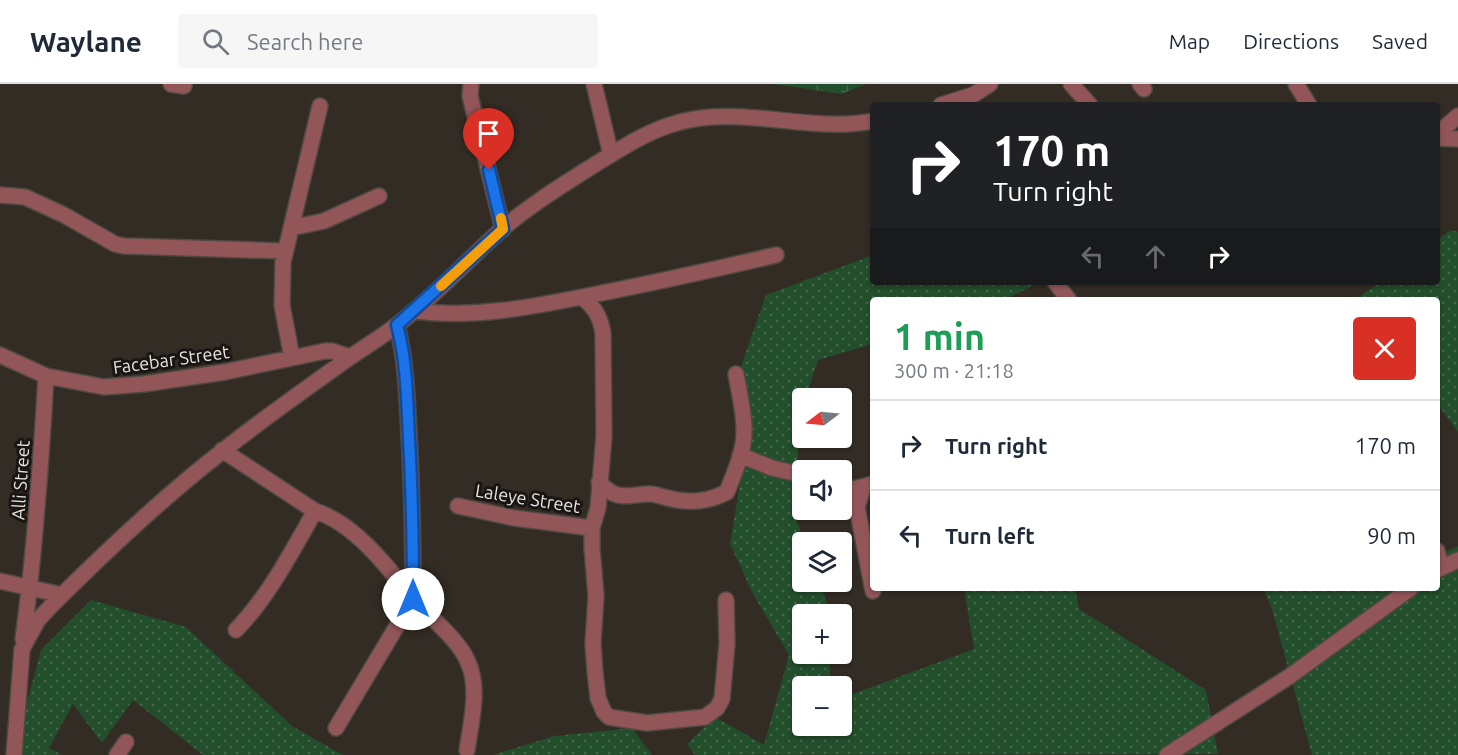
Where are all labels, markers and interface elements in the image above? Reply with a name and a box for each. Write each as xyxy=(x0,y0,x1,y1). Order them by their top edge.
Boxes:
search box xyxy=(178,14,598,68)
icon: search xyxy=(199,25,232,58)
text: Waylane xyxy=(30,26,142,57)
text: Search here xyxy=(247,29,363,54)
text: Map xyxy=(1169,29,1210,53)
text: Directions xyxy=(1243,29,1339,53)
text: Saved xyxy=(1372,29,1428,53)
pin xyxy=(463,108,514,170)
icon: arrive xyxy=(472,117,505,150)
icon: right xyxy=(894,126,972,204)
text: 170 m xyxy=(993,127,1110,174)
text: Turn right xyxy=(993,176,1113,206)
icon: left xyxy=(1076,240,1109,273)
icon: ahead xyxy=(1139,240,1172,273)
icon: right xyxy=(1202,240,1235,273)
text: 1 min xyxy=(894,316,985,357)
button: close xyxy=(1353,317,1416,380)
street label: Facebar Street xyxy=(112,341,230,377)
text: 300 m · 21:18 xyxy=(894,359,1014,382)
north arrow xyxy=(792,388,852,448)
map controls xyxy=(792,388,852,736)
icon: right xyxy=(894,429,927,462)
text: Turn right xyxy=(945,433,1047,458)
text: 170 m xyxy=(1355,433,1416,458)
street label: Alli Street xyxy=(7,439,33,521)
button: sound xyxy=(792,460,852,520)
street label: Laleye Street xyxy=(474,480,582,516)
icon: left xyxy=(894,519,927,552)
text: Turn left xyxy=(945,523,1035,548)
text: 90 m xyxy=(1367,523,1416,548)
button: layers xyxy=(792,532,852,592)
position arrow xyxy=(381,567,445,631)
button: + xyxy=(792,604,852,664)
button: − xyxy=(792,676,852,736)

